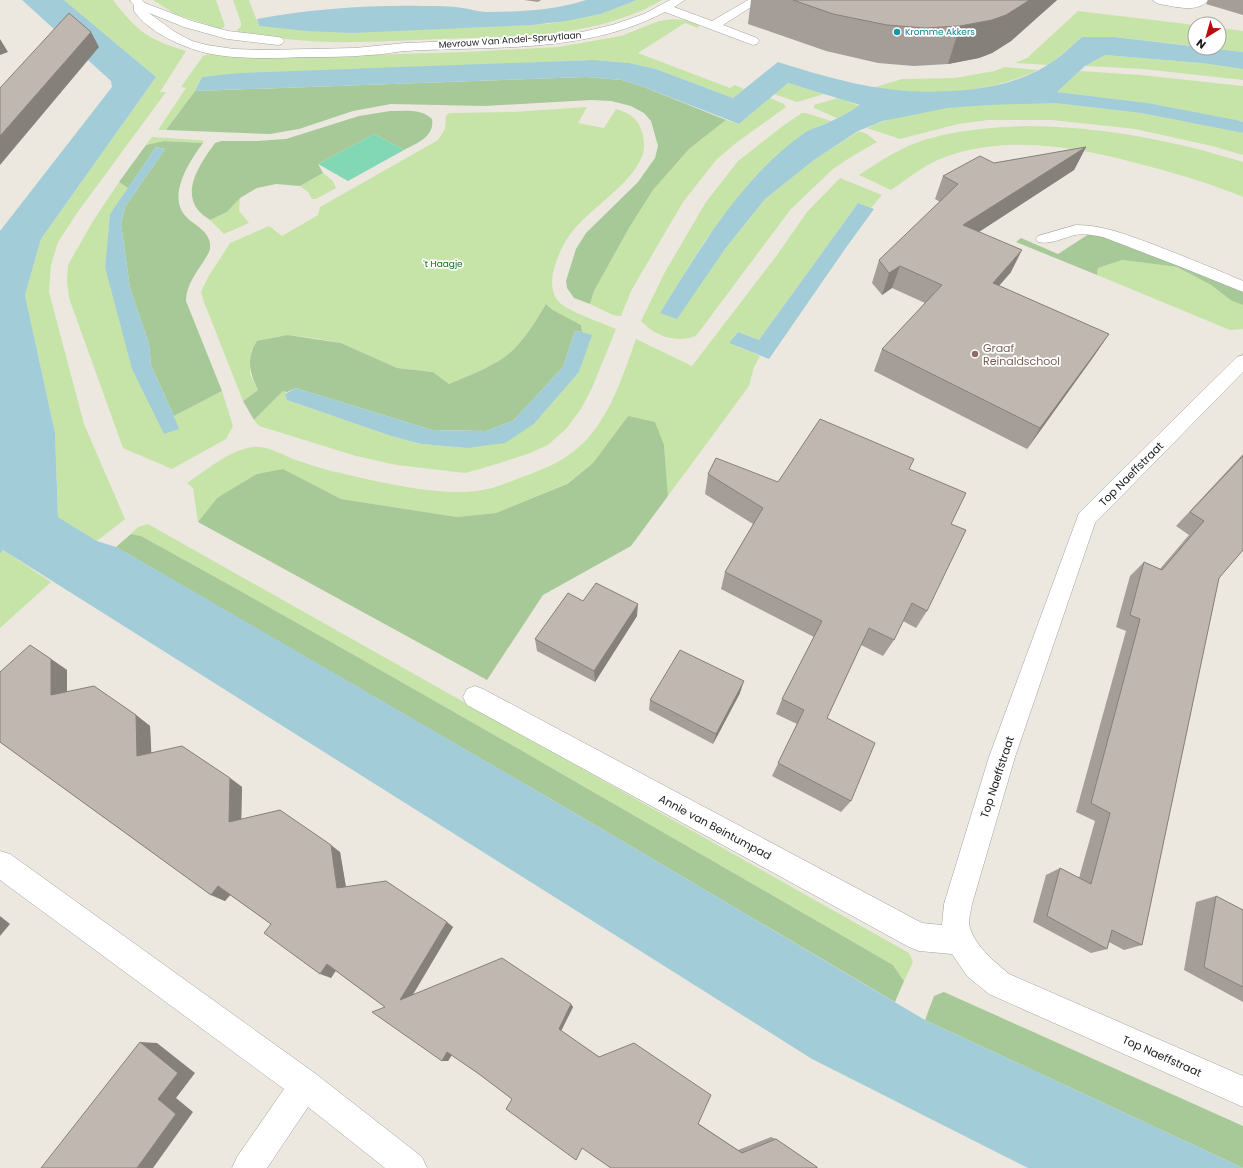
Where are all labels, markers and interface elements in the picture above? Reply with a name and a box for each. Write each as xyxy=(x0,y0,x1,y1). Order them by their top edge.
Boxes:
north arrow xyxy=(1187,16,1227,56)
place label: Kromme Akkers xyxy=(905,26,975,38)
marker: Kromme Akkers xyxy=(892,27,902,37)
street label: Mevrouw Van Andel-Spruytlaan xyxy=(438,29,582,51)
text: N xyxy=(1193,35,1209,53)
park label: 't Haagje xyxy=(423,258,463,270)
place label: Graaf Reinaldschool xyxy=(983,340,1060,369)
marker: Graaf Reinaldschool xyxy=(970,349,980,359)
street label: Top Naeffstraat xyxy=(1095,438,1167,510)
street label: Top Naeffstraat xyxy=(976,734,1018,820)
street label: Annie van Beintumpad xyxy=(656,790,774,864)
street label: Top Naeffstraat xyxy=(1120,1031,1204,1081)

